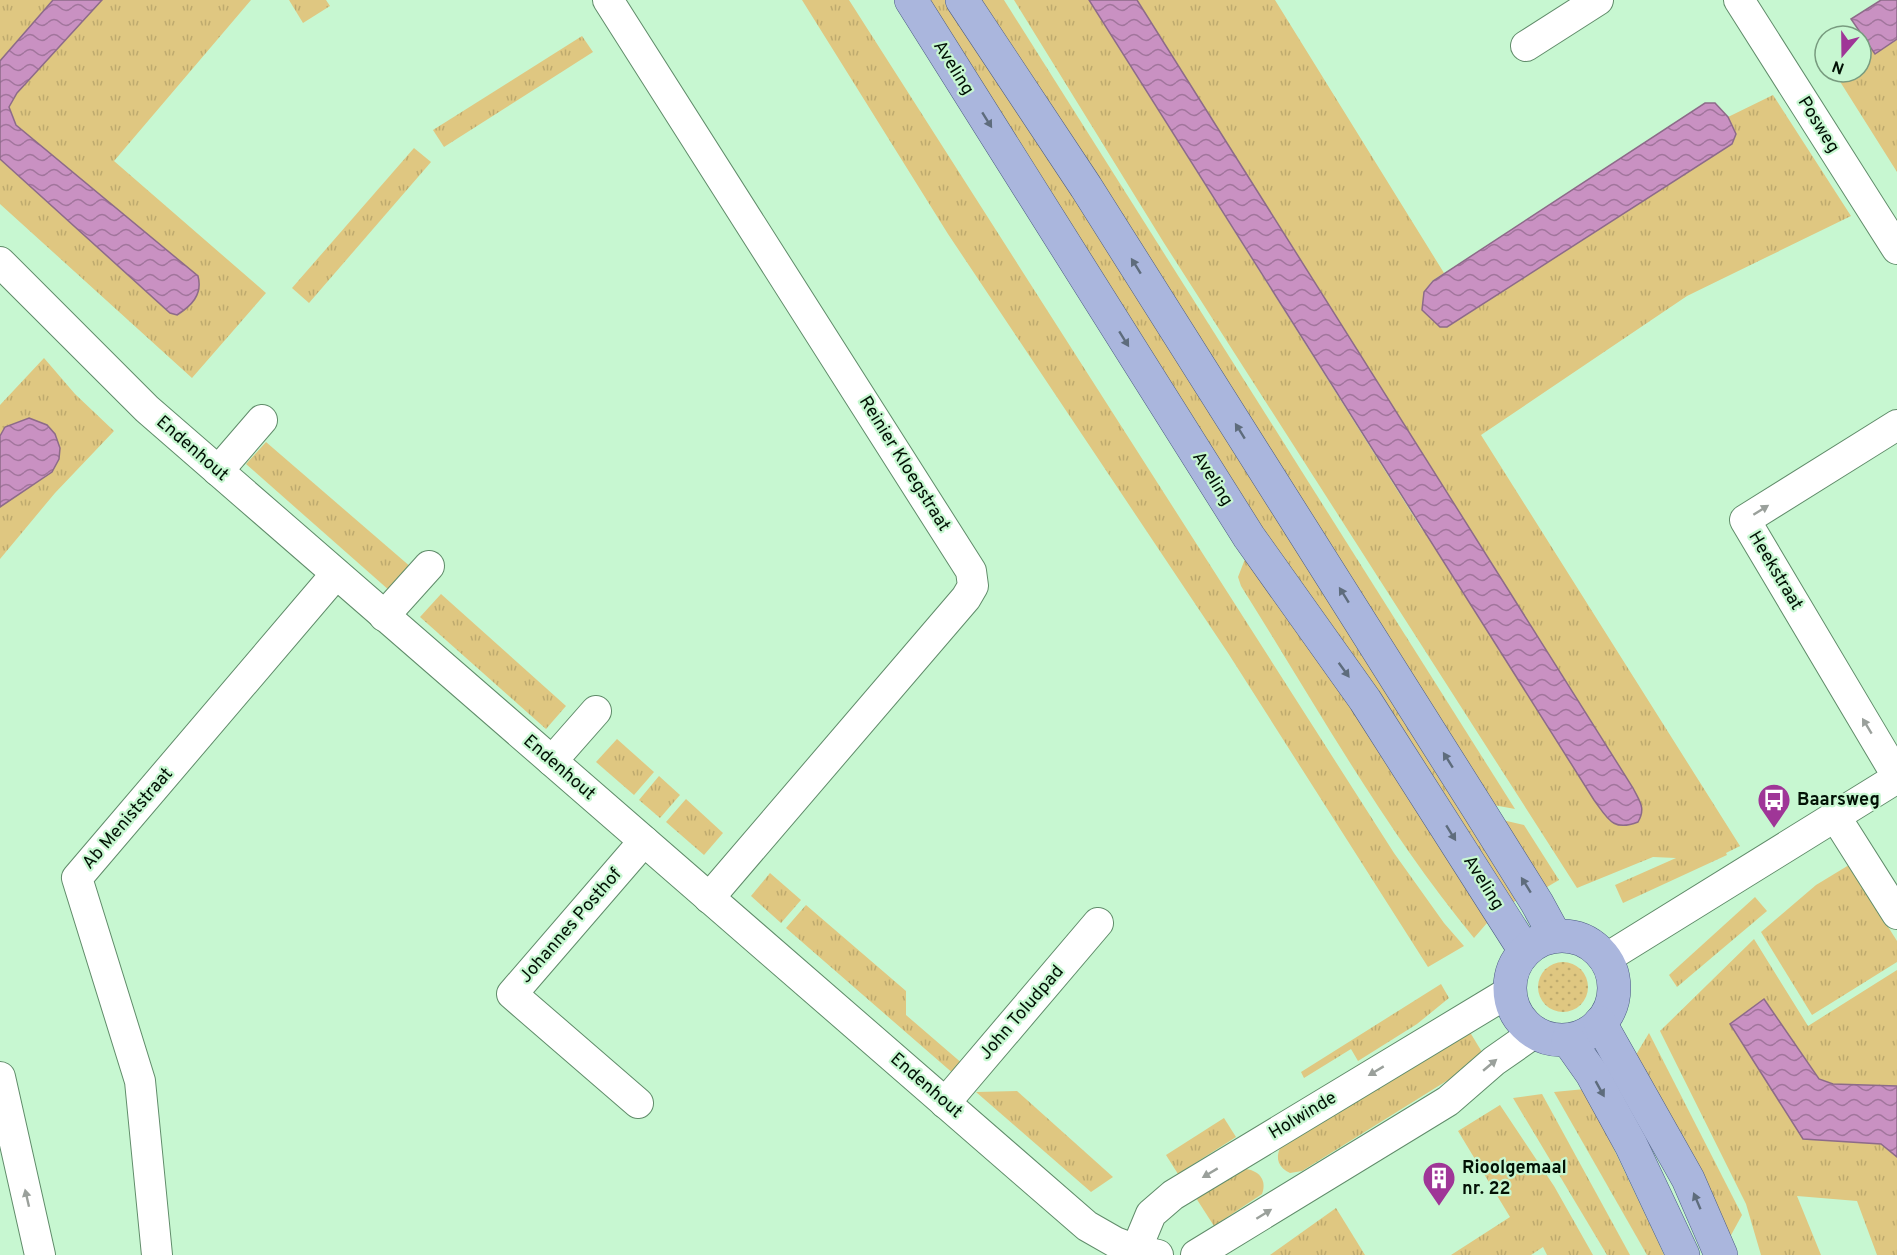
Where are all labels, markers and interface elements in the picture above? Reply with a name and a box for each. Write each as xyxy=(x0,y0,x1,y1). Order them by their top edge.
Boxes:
north arrow xyxy=(1813,24,1873,84)
street label: Aveling xyxy=(927,36,979,100)
text: N xyxy=(1830,55,1847,78)
street label: Posweg xyxy=(1792,92,1844,158)
one-way arrow xyxy=(981,112,992,129)
one-way arrow xyxy=(1130,258,1142,274)
one-way arrow xyxy=(1118,331,1129,347)
street label: Reinier Kloegstraat xyxy=(853,392,955,536)
street label: Endenhout xyxy=(151,411,233,487)
one-way arrow xyxy=(1234,423,1246,439)
street label: Aveling xyxy=(1186,447,1238,511)
one-way arrow xyxy=(1753,505,1769,516)
street label: Heekstraat xyxy=(1742,527,1808,615)
one-way arrow xyxy=(1339,587,1350,604)
one-way arrow xyxy=(1337,663,1349,678)
one-way arrow xyxy=(1862,718,1873,734)
street label: Endenhout xyxy=(518,730,600,806)
one-way arrow xyxy=(1443,752,1454,768)
street label: Ab Meniststraat xyxy=(78,763,178,875)
bus stop icon: Baarsweg xyxy=(1756,782,1792,829)
place label: Baarsweg xyxy=(1797,789,1880,812)
one-way arrow xyxy=(1445,825,1456,841)
street label: Aveling xyxy=(1457,851,1509,915)
street label: Johannes Posthof xyxy=(515,864,627,988)
one-way arrow xyxy=(1521,877,1532,893)
street label: John Toludpad xyxy=(975,961,1069,1065)
street label: Endenhout xyxy=(885,1048,967,1124)
one-way arrow xyxy=(1482,1059,1497,1072)
one-way arrow xyxy=(1368,1066,1384,1077)
one-way arrow xyxy=(1595,1081,1605,1098)
street label: Holwinde xyxy=(1265,1087,1341,1145)
place label: Rioolgemaal nr. 22 xyxy=(1462,1157,1567,1201)
building icon: Rioolgemaal nr. 22 xyxy=(1421,1160,1457,1207)
one-way arrow xyxy=(1202,1167,1218,1178)
one-way arrow xyxy=(22,1188,31,1207)
one-way arrow xyxy=(1693,1193,1702,1210)
one-way arrow xyxy=(1256,1208,1272,1219)

